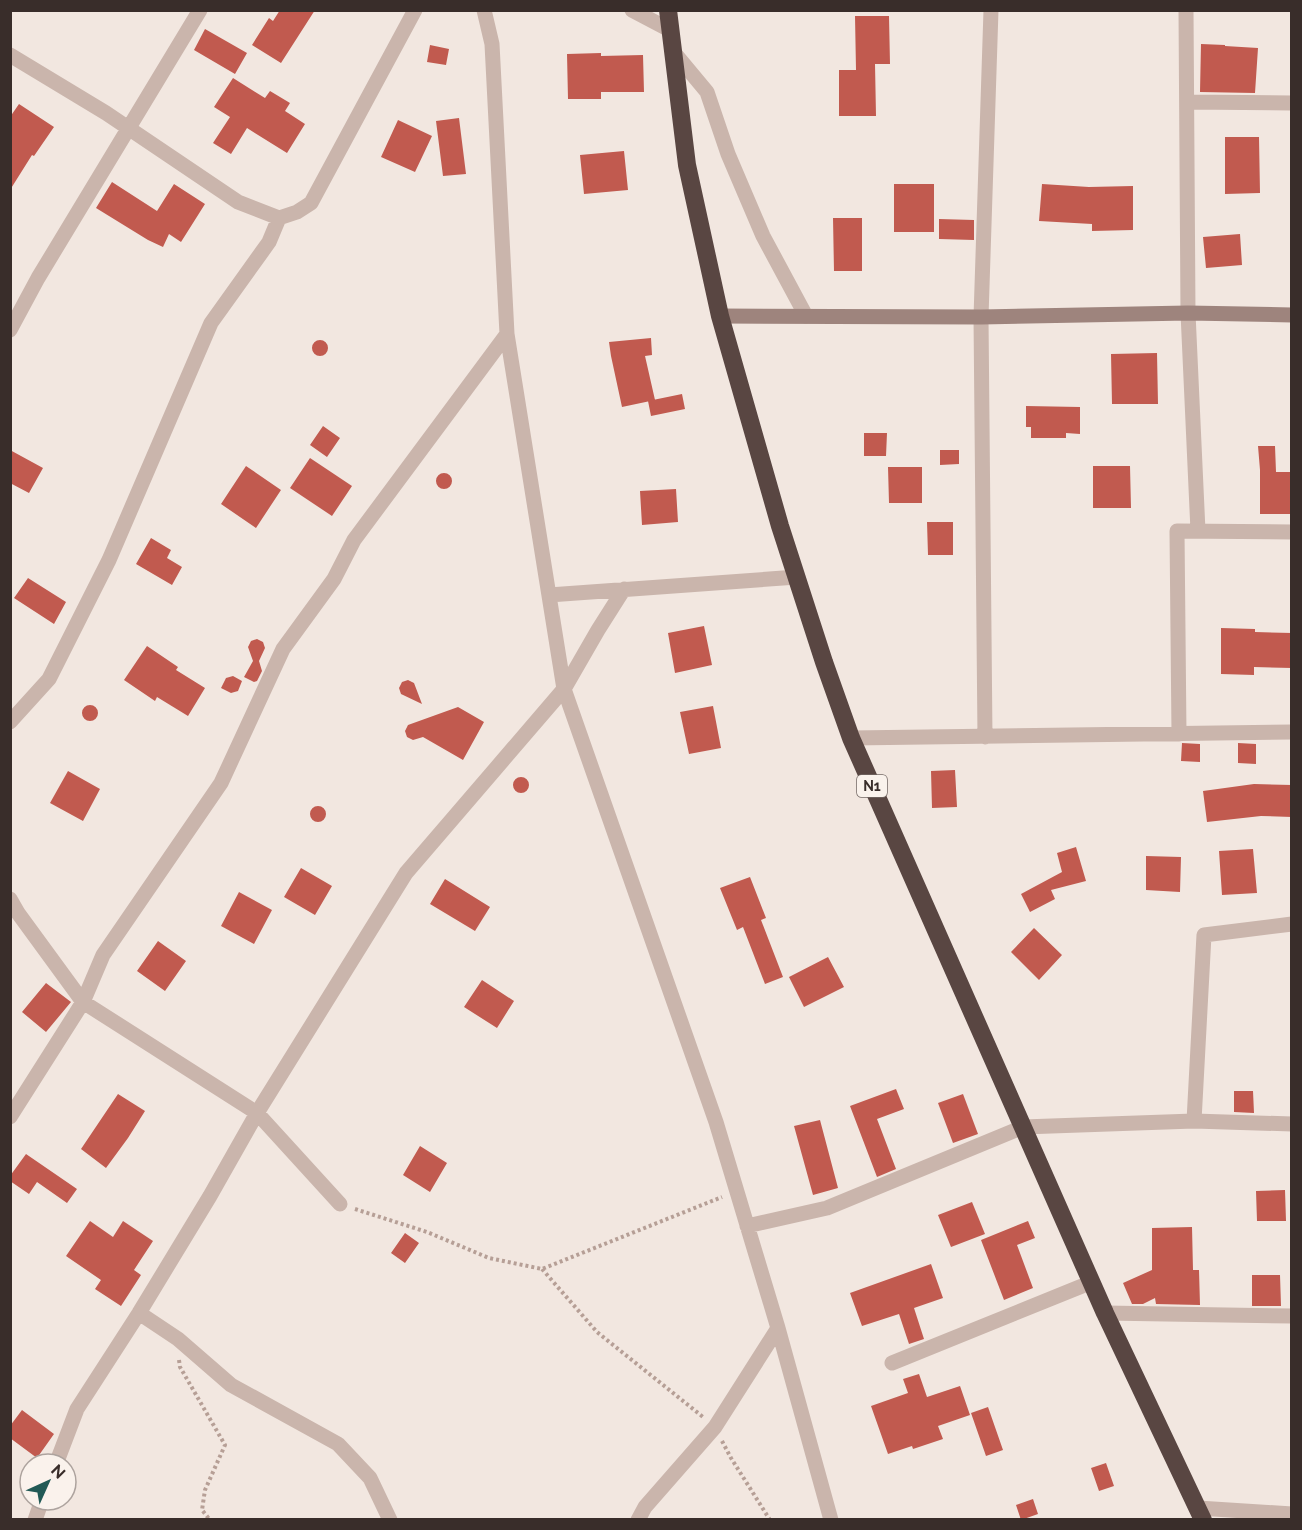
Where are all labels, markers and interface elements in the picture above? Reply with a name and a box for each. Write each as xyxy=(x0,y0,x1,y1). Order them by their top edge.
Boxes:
road number: N1 xyxy=(857,775,887,797)
north arrow xyxy=(18,1452,78,1512)
text: N xyxy=(47,1461,69,1483)

